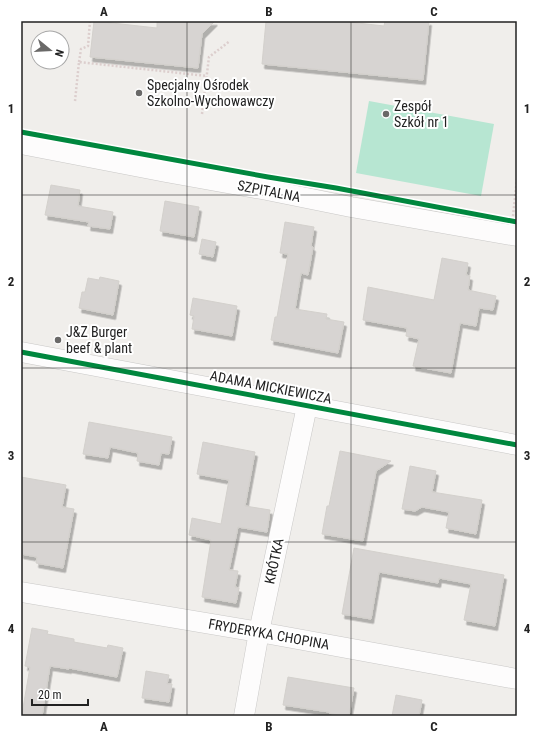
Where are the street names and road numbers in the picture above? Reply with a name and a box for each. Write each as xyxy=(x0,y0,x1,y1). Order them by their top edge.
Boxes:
street label: SZPITALNA xyxy=(236,177,302,205)
street label: ADAMA MICKIEWICZA xyxy=(209,367,333,407)
street label: KRÓTKA xyxy=(260,536,287,585)
street label: FRYDERYKA CHOPINA xyxy=(207,615,331,653)

